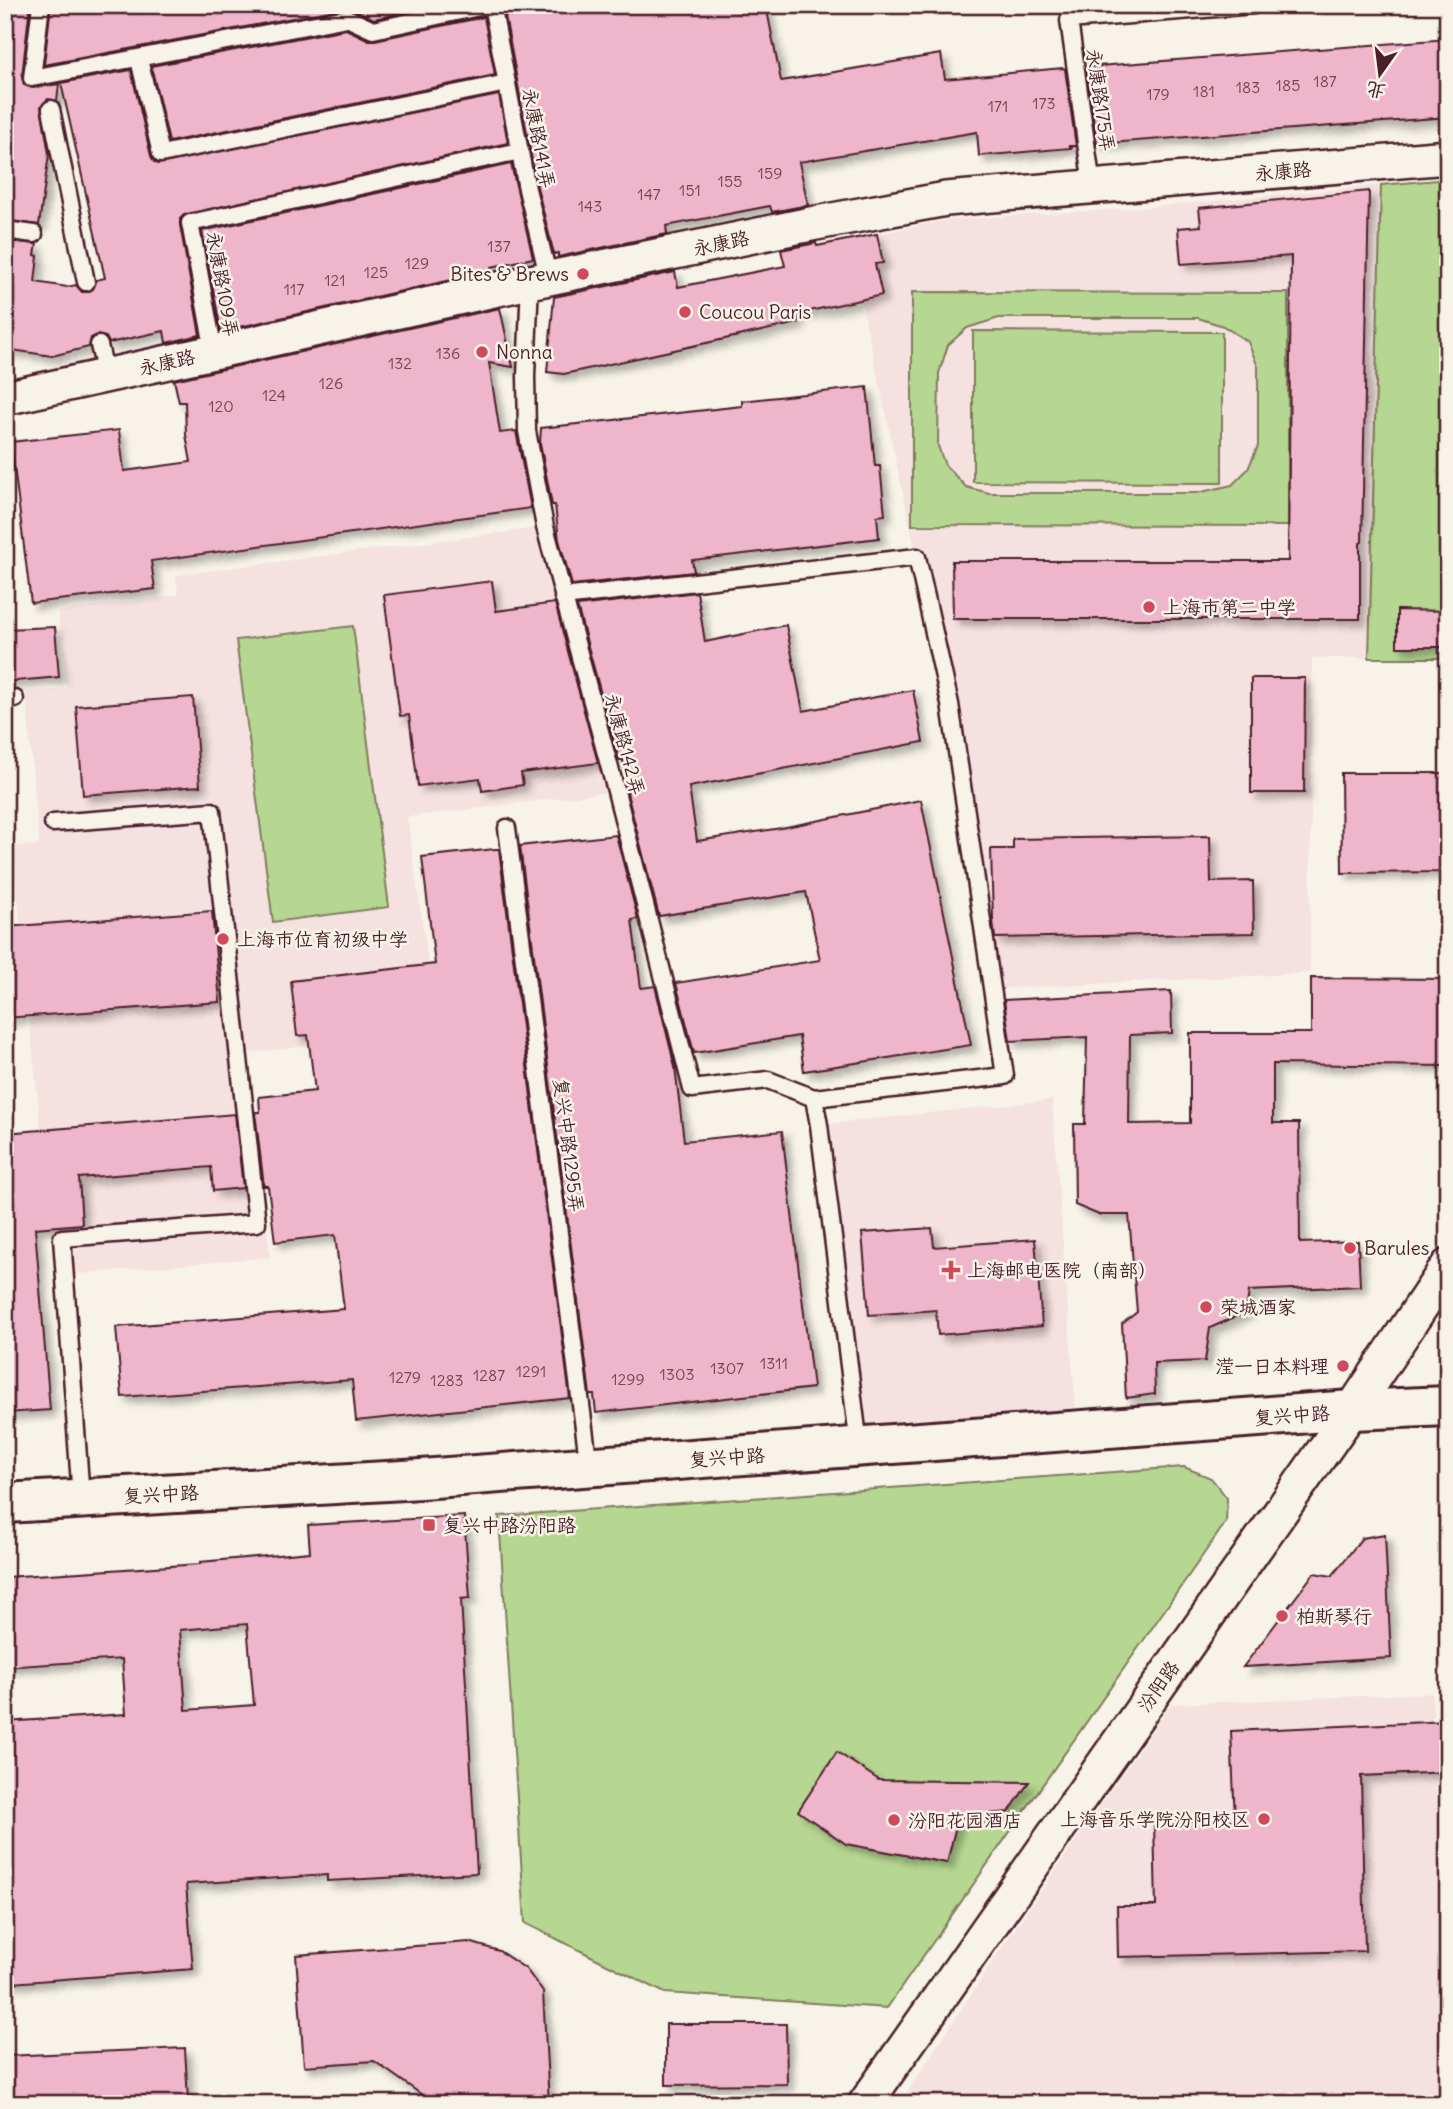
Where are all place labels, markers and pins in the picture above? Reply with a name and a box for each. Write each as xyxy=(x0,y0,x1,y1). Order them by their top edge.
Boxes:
place label: Bites & Brews xyxy=(450,262,569,286)
marker: Bites & Brews xyxy=(575,266,591,282)
place label: Coucou Paris xyxy=(699,300,811,324)
marker: Coucou Paris xyxy=(677,304,693,320)
place label: Nonna xyxy=(496,340,553,364)
marker: Nonna xyxy=(474,344,490,360)
place label: 上海市第二中学 xyxy=(1163,595,1296,619)
marker: 上海市第二中学 xyxy=(1141,599,1157,615)
place label: 上海市位育初级中学 xyxy=(237,927,408,951)
marker: 上海市位育初级中学 xyxy=(215,931,231,947)
place label: Barules xyxy=(1364,1236,1429,1260)
marker: Barules xyxy=(1342,1240,1358,1256)
place label: 上海邮电医院（南部） xyxy=(967,1258,1157,1282)
marker: 上海邮电医院（南部） xyxy=(941,1260,961,1280)
place label: 荣城酒家 xyxy=(1220,1295,1296,1319)
marker: 荣城酒家 xyxy=(1198,1299,1214,1315)
place label: 滢一日本料理 xyxy=(1215,1354,1329,1378)
marker: 滢一日本料理 xyxy=(1335,1358,1351,1374)
place label: 复兴中路汾阳路 xyxy=(443,1513,576,1537)
marker: 复兴中路汾阳路 xyxy=(421,1517,437,1533)
place label: 柏斯琴行 xyxy=(1296,1604,1372,1628)
marker: 柏斯琴行 xyxy=(1274,1608,1290,1624)
place label: 上海音乐学院汾阳校区 xyxy=(1060,1807,1250,1831)
place label: 汾阳花园酒店 xyxy=(908,1808,1022,1832)
marker: 上海音乐学院汾阳校区 xyxy=(1256,1811,1272,1827)
marker: 汾阳花园酒店 xyxy=(886,1812,902,1828)

